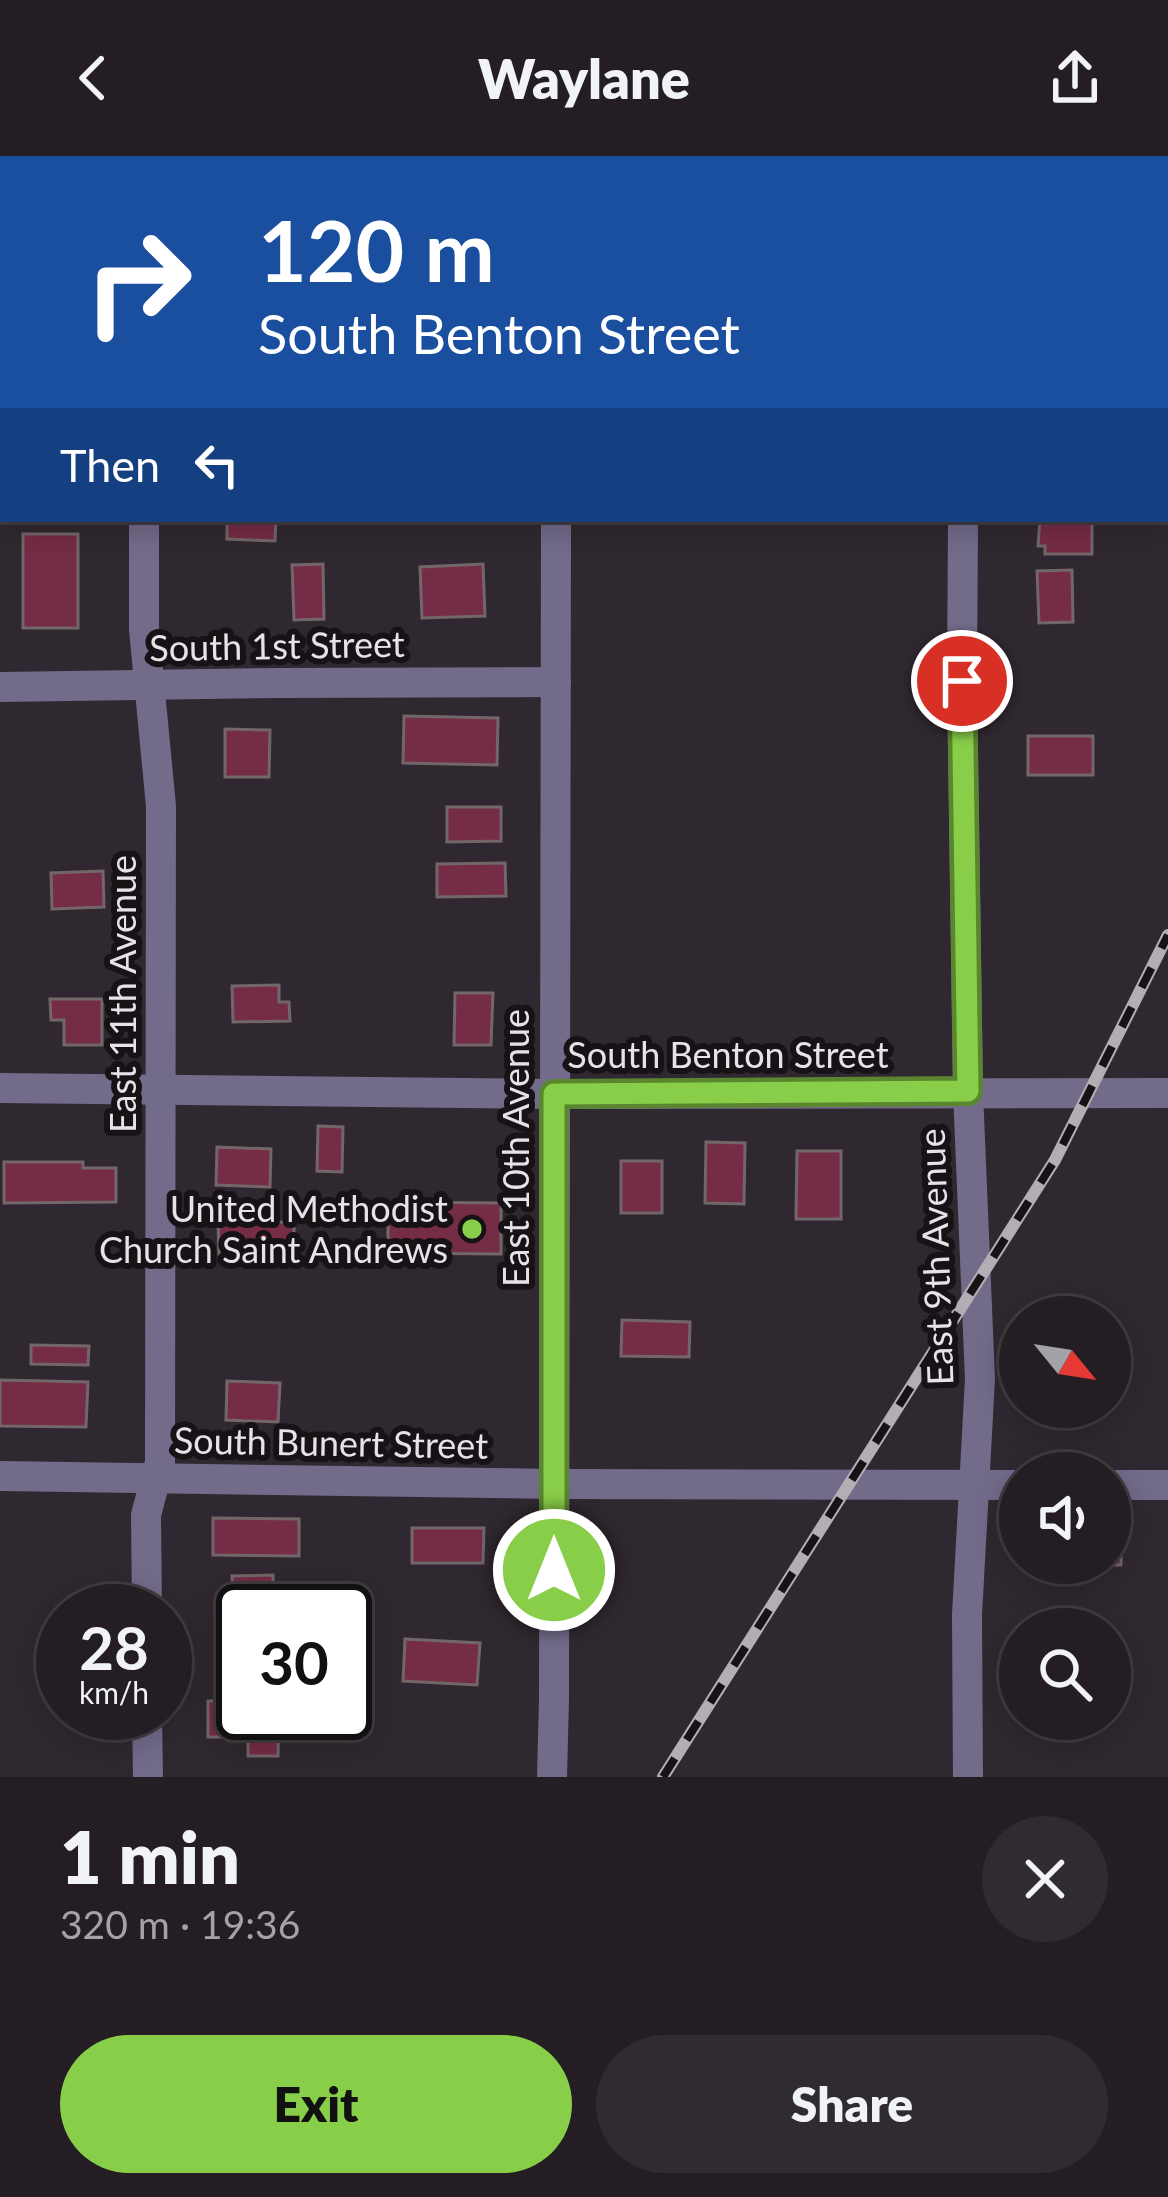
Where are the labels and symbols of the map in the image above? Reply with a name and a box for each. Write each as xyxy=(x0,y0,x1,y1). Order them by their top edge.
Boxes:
street label: South 1st Street xyxy=(149,621,405,669)
pin xyxy=(911,630,1013,732)
street label: East 11th Avenue xyxy=(100,855,144,1133)
street label: East 10th Avenue xyxy=(493,1009,537,1287)
street label: South Benton Street xyxy=(567,1032,889,1076)
street label: East 9th Avenue xyxy=(909,1128,961,1386)
place label: United Methodist Church Saint Andrews xyxy=(99,1186,448,1271)
marker: United Methodist Church Saint Andrews xyxy=(459,1216,485,1242)
north arrow xyxy=(999,1296,1131,1428)
street label: South Bunert Street xyxy=(174,1417,489,1467)
position arrow xyxy=(491,1507,617,1633)
speed limit sign: 30 xyxy=(216,1584,372,1740)

